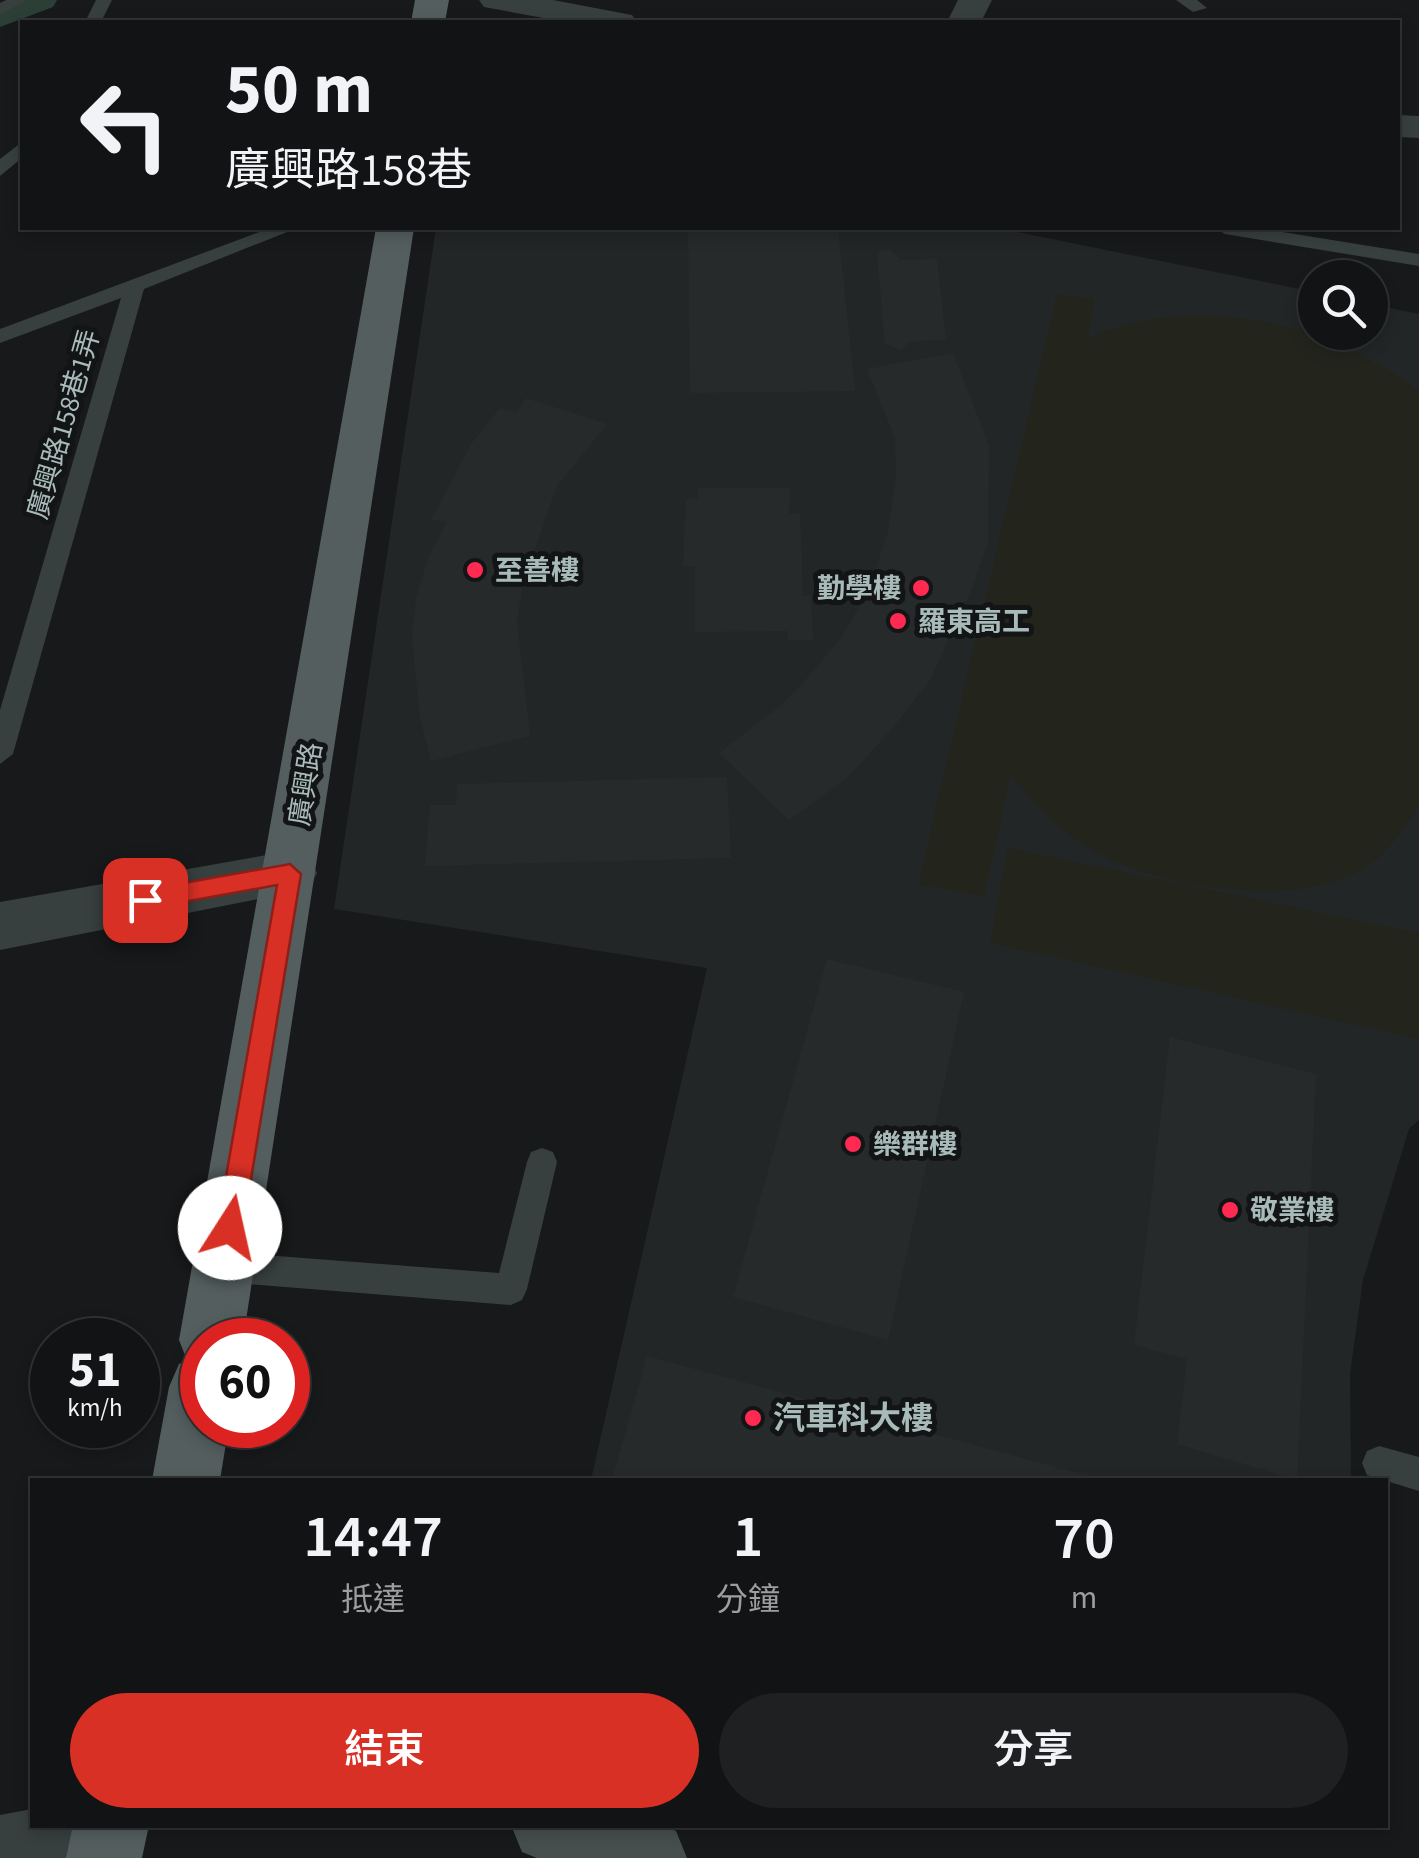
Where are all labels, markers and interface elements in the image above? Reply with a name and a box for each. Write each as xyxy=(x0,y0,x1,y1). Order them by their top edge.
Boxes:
text: 50 m xyxy=(225,40,373,140)
icon: left xyxy=(60,60,190,190)
text: 廣興路158巷 xyxy=(225,139,472,203)
map controls xyxy=(1298,260,1388,350)
button: search xyxy=(1298,260,1388,350)
street label: 廣興路158巷1弄 xyxy=(18,325,110,524)
place label: 至善樓 xyxy=(495,551,579,591)
marker: 至善樓 xyxy=(464,559,486,581)
place label: 勤學樓 xyxy=(817,569,901,609)
marker: 勤學樓 xyxy=(910,577,932,599)
place label: 羅東高工 xyxy=(918,602,1030,642)
marker: 羅東高工 xyxy=(887,610,909,632)
street label: 廣興路 xyxy=(280,740,332,829)
pin xyxy=(103,858,188,943)
icon: arrive xyxy=(118,873,173,928)
place label: 樂群樓 xyxy=(873,1125,957,1165)
marker: 樂群樓 xyxy=(842,1133,864,1155)
position arrow xyxy=(178,1176,282,1280)
place label: 敬業樓 xyxy=(1250,1191,1334,1231)
marker: 敬業樓 xyxy=(1219,1199,1241,1221)
speed limit sign: 60 xyxy=(180,1318,310,1448)
text: 51 xyxy=(69,1335,121,1406)
text: km/h xyxy=(67,1390,123,1426)
place label: 汽車科大樓 xyxy=(773,1396,933,1442)
marker: 汽車科大樓 xyxy=(742,1407,764,1429)
text: 14:47 xyxy=(303,1495,443,1580)
text: 1 xyxy=(733,1495,763,1580)
text: 70 xyxy=(1053,1497,1115,1582)
text: m xyxy=(1071,1575,1097,1621)
text: 抵達 xyxy=(341,1577,405,1623)
text: 分鐘 xyxy=(716,1577,780,1623)
button: 結束 xyxy=(70,1693,699,1808)
button: 分享 xyxy=(719,1693,1348,1808)

